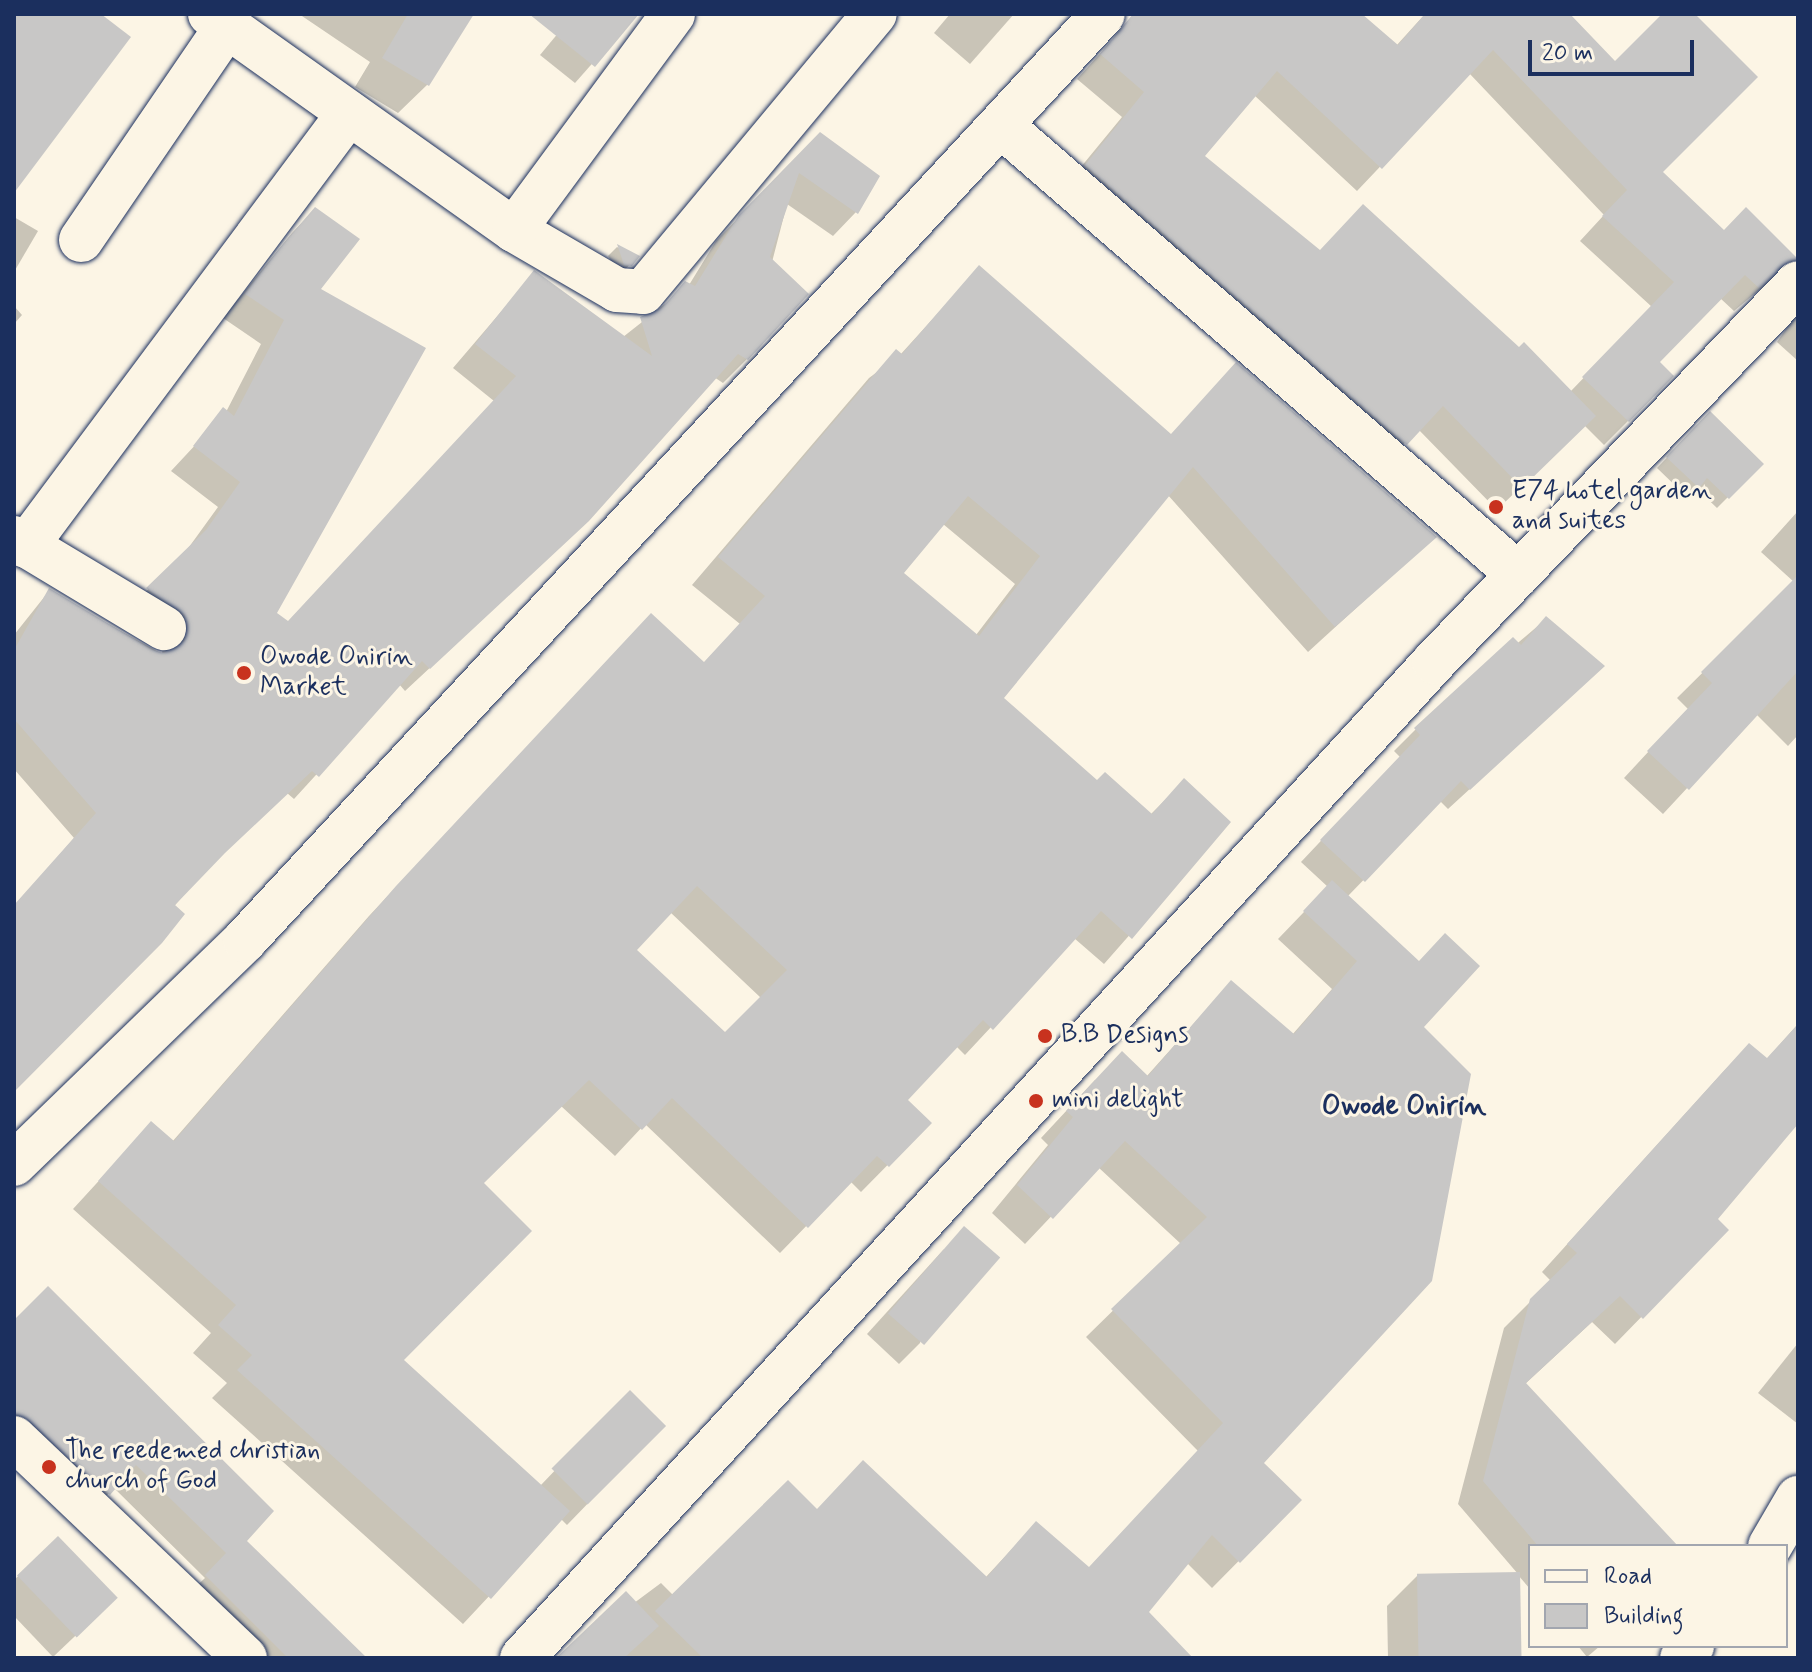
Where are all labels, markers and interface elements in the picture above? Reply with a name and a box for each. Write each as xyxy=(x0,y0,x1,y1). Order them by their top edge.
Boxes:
scale bar xyxy=(1532,24,1698,74)
text: 20 m xyxy=(1542,38,1593,69)
place label: E74 hotel garden and suites xyxy=(1512,476,1703,538)
marker: E74 hotel garden and suites xyxy=(1487,498,1505,516)
place label: Owode Onirin Market xyxy=(260,642,413,704)
marker: Owode Onirin Market xyxy=(235,664,253,682)
place label: B.B Designs xyxy=(1061,1020,1192,1052)
marker: B.B Designs xyxy=(1036,1027,1054,1045)
place label: mini delight xyxy=(1052,1085,1182,1117)
district label: Owode Onirin xyxy=(1322,1090,1486,1124)
marker: mini delight xyxy=(1027,1092,1045,1110)
place label: The reedemed christian church of God xyxy=(65,1436,322,1498)
marker: The reedemed christian church of God xyxy=(40,1458,58,1476)
legend xyxy=(1528,1544,1788,1648)
text: Road xyxy=(1604,1561,1652,1592)
text: Building xyxy=(1604,1601,1684,1632)

